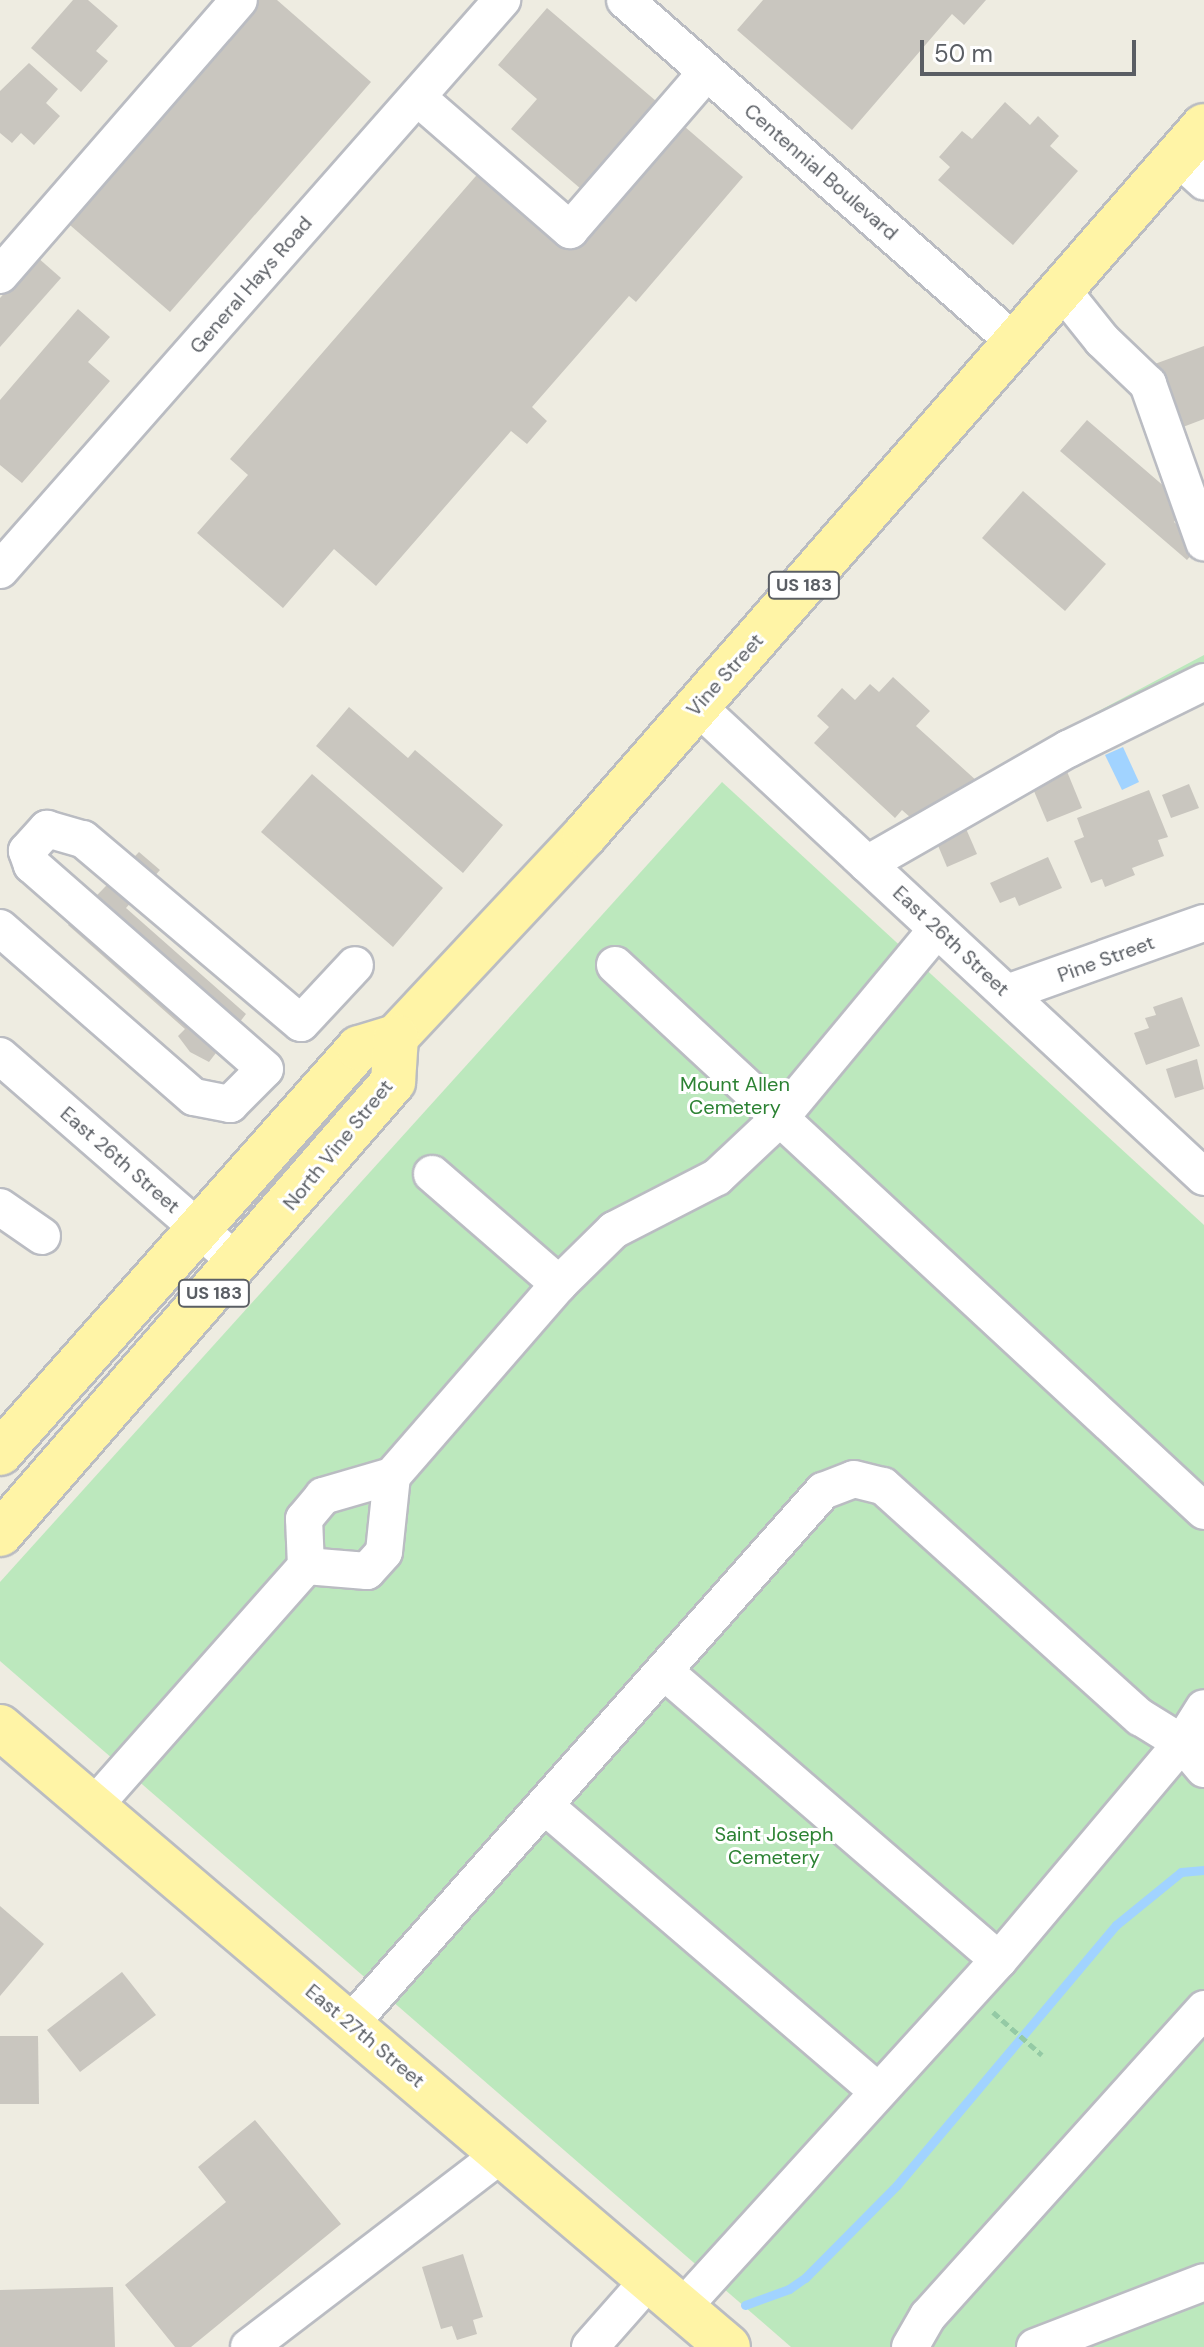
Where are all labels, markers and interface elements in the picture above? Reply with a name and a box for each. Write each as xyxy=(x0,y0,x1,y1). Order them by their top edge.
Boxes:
scale bar xyxy=(924,24,1140,74)
text: 50 m xyxy=(934,38,993,69)
street label: Centennial Boulevard xyxy=(739,99,903,245)
street label: General Hays Road xyxy=(185,211,317,359)
road number: US 183 xyxy=(766,571,842,599)
street label: Vine Street xyxy=(682,629,768,721)
street label: East 26th Street xyxy=(888,881,1014,1001)
street label: Pine Street xyxy=(1054,930,1158,988)
park label: Mount Allen Cemetery xyxy=(680,1072,790,1119)
street label: North Vine Street xyxy=(278,1075,398,1215)
street label: East 26th Street xyxy=(55,1102,185,1218)
road number: US 183 xyxy=(176,1279,252,1307)
park label: Saint Joseph Cemetery xyxy=(714,1822,834,1869)
street label: East 27th Street xyxy=(301,1979,429,2093)

